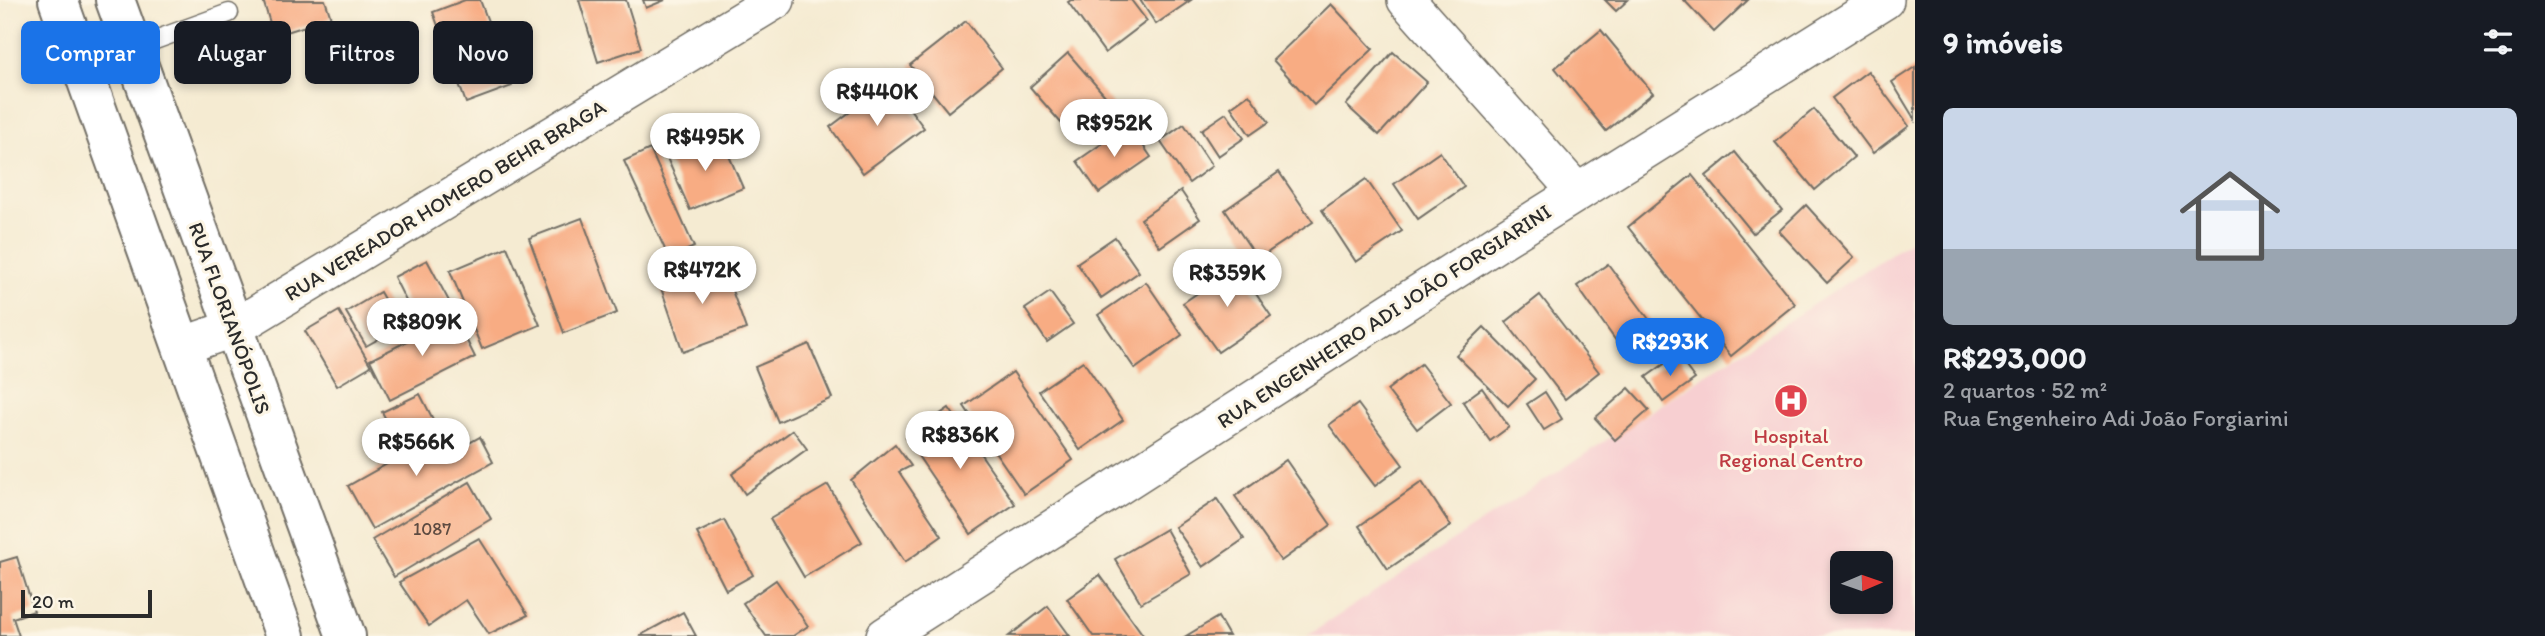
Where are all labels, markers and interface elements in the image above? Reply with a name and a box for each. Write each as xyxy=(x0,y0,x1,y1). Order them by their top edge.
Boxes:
chip: Comprar xyxy=(21,21,160,84)
chip: Alugar xyxy=(174,21,291,84)
chip: Filtros xyxy=(305,21,419,84)
chip: Novo xyxy=(433,21,533,84)
icon: filters xyxy=(2479,23,2517,61)
text: 9 imóveis xyxy=(1943,24,2063,61)
pin: R$440K xyxy=(820,68,934,128)
text: R$440K xyxy=(836,77,918,105)
street label: RUA VEREADOR HOMERO BEHR BRAGA xyxy=(280,94,610,306)
pin: R$952K xyxy=(1057,100,1171,159)
text: R$952K xyxy=(1076,108,1152,136)
pin: R$495K xyxy=(648,114,762,173)
text: R$495K xyxy=(666,122,744,150)
icon: home xyxy=(2167,153,2293,279)
street label: RUA ENGENHEIRO ADI JOÃO FORGIARINI xyxy=(1212,199,1556,433)
street label: RUA FLORIANÓPOLIS xyxy=(184,219,276,417)
pin: R$472K xyxy=(645,246,759,306)
pin: R$359K xyxy=(1170,250,1284,309)
text: R$472K xyxy=(663,255,741,283)
text: R$359K xyxy=(1189,258,1265,286)
pin: R$809K xyxy=(365,298,479,358)
text: R$809K xyxy=(383,307,461,335)
pin: R$293K xyxy=(1613,318,1727,378)
text: R$293K xyxy=(1632,327,1708,355)
text: R$293,000 xyxy=(1943,339,2087,376)
text: 2 quartos · 52 m² xyxy=(1943,376,2107,404)
hospital icon: Hospital Regional Centro xyxy=(1772,382,1810,420)
text: Rua Engenheiro Adi João Forgiarini xyxy=(1943,404,2289,432)
pin: R$836K xyxy=(903,412,1017,471)
pin: R$566K xyxy=(359,419,473,478)
text: R$836K xyxy=(921,420,999,448)
place label: Hospital Regional Centro xyxy=(1719,423,1863,472)
text: R$566K xyxy=(378,427,454,455)
house number: 1087 xyxy=(413,518,451,540)
north arrow xyxy=(1830,551,1894,614)
map controls xyxy=(1830,551,1893,614)
scale bar xyxy=(21,587,152,619)
text: 20 m xyxy=(32,590,74,613)

